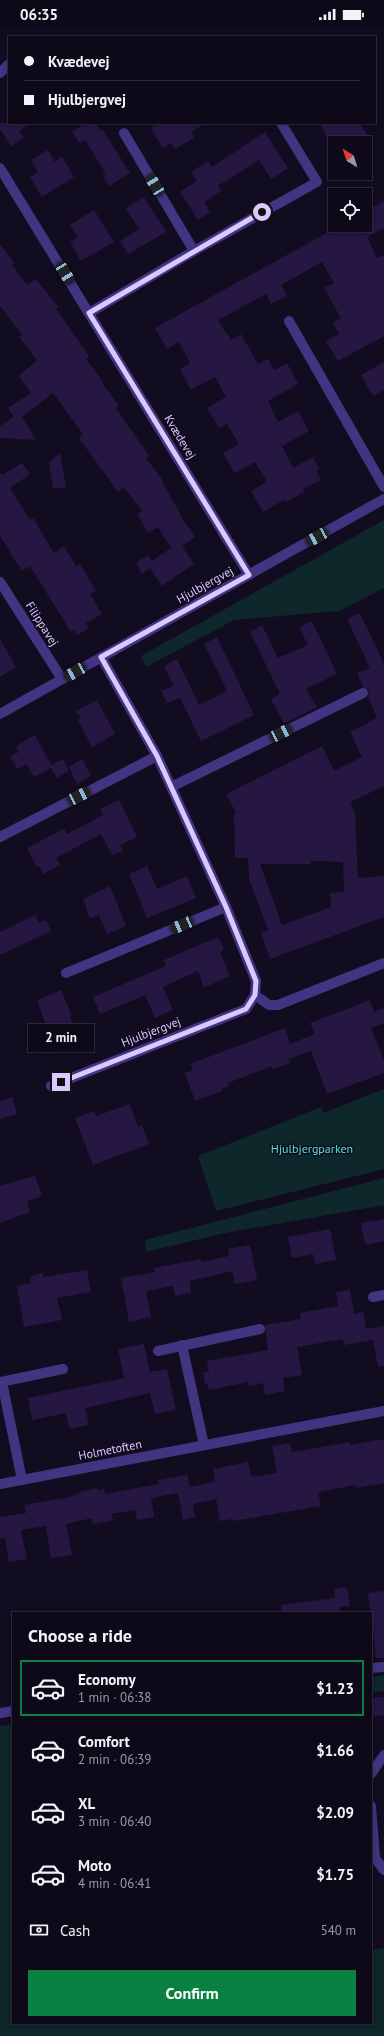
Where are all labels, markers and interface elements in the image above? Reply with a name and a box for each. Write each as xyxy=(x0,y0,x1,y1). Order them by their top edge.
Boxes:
text: 06:35 xyxy=(20,5,58,24)
text: Kvædevej xyxy=(48,52,110,71)
text: Hjulbjergvej xyxy=(48,90,126,109)
north arrow xyxy=(328,136,372,180)
map controls xyxy=(328,136,372,232)
car xyxy=(144,172,166,198)
button: locate xyxy=(328,188,372,232)
route start xyxy=(253,203,271,221)
car xyxy=(54,260,76,286)
street label: Kvædevej xyxy=(161,412,200,462)
car xyxy=(304,526,330,548)
street label: Hjulbjergvej xyxy=(174,563,236,606)
street label: Filippavej xyxy=(23,599,62,649)
car xyxy=(62,661,88,683)
car xyxy=(268,722,294,744)
car xyxy=(66,785,92,807)
car xyxy=(169,915,195,935)
street label: Hjulbjergvej xyxy=(119,1013,183,1050)
callout: 2 min xyxy=(28,1024,94,1052)
text: 2 min xyxy=(45,1029,77,1046)
route end xyxy=(52,1073,70,1091)
park label: Hjulbjergparken xyxy=(271,1141,353,1156)
street label: Holmetoften xyxy=(77,1436,143,1463)
text: Choose a ride xyxy=(28,1624,132,1647)
icon: car xyxy=(30,1670,66,1706)
text: Economy xyxy=(78,1670,136,1689)
text: $1.23 xyxy=(316,1679,354,1698)
text: 1 min · 06:38 xyxy=(78,1689,151,1706)
icon: car xyxy=(30,1732,66,1768)
text: Comfort xyxy=(78,1732,130,1751)
text: $1.66 xyxy=(316,1741,354,1760)
text: 2 min · 06:39 xyxy=(78,1751,151,1768)
icon: car xyxy=(30,1794,66,1830)
text: XL xyxy=(78,1794,95,1813)
text: $2.09 xyxy=(316,1803,354,1822)
text: 3 min · 06:40 xyxy=(78,1813,151,1830)
icon: car xyxy=(30,1856,66,1892)
text: Moto xyxy=(78,1856,111,1875)
text: $1.75 xyxy=(316,1865,354,1884)
text: 4 min · 06:41 xyxy=(78,1875,151,1892)
icon: cash xyxy=(28,1919,50,1941)
text: Cash xyxy=(60,1921,90,1940)
text: 540 m xyxy=(321,1922,356,1939)
button: Confirm xyxy=(28,1970,356,2016)

